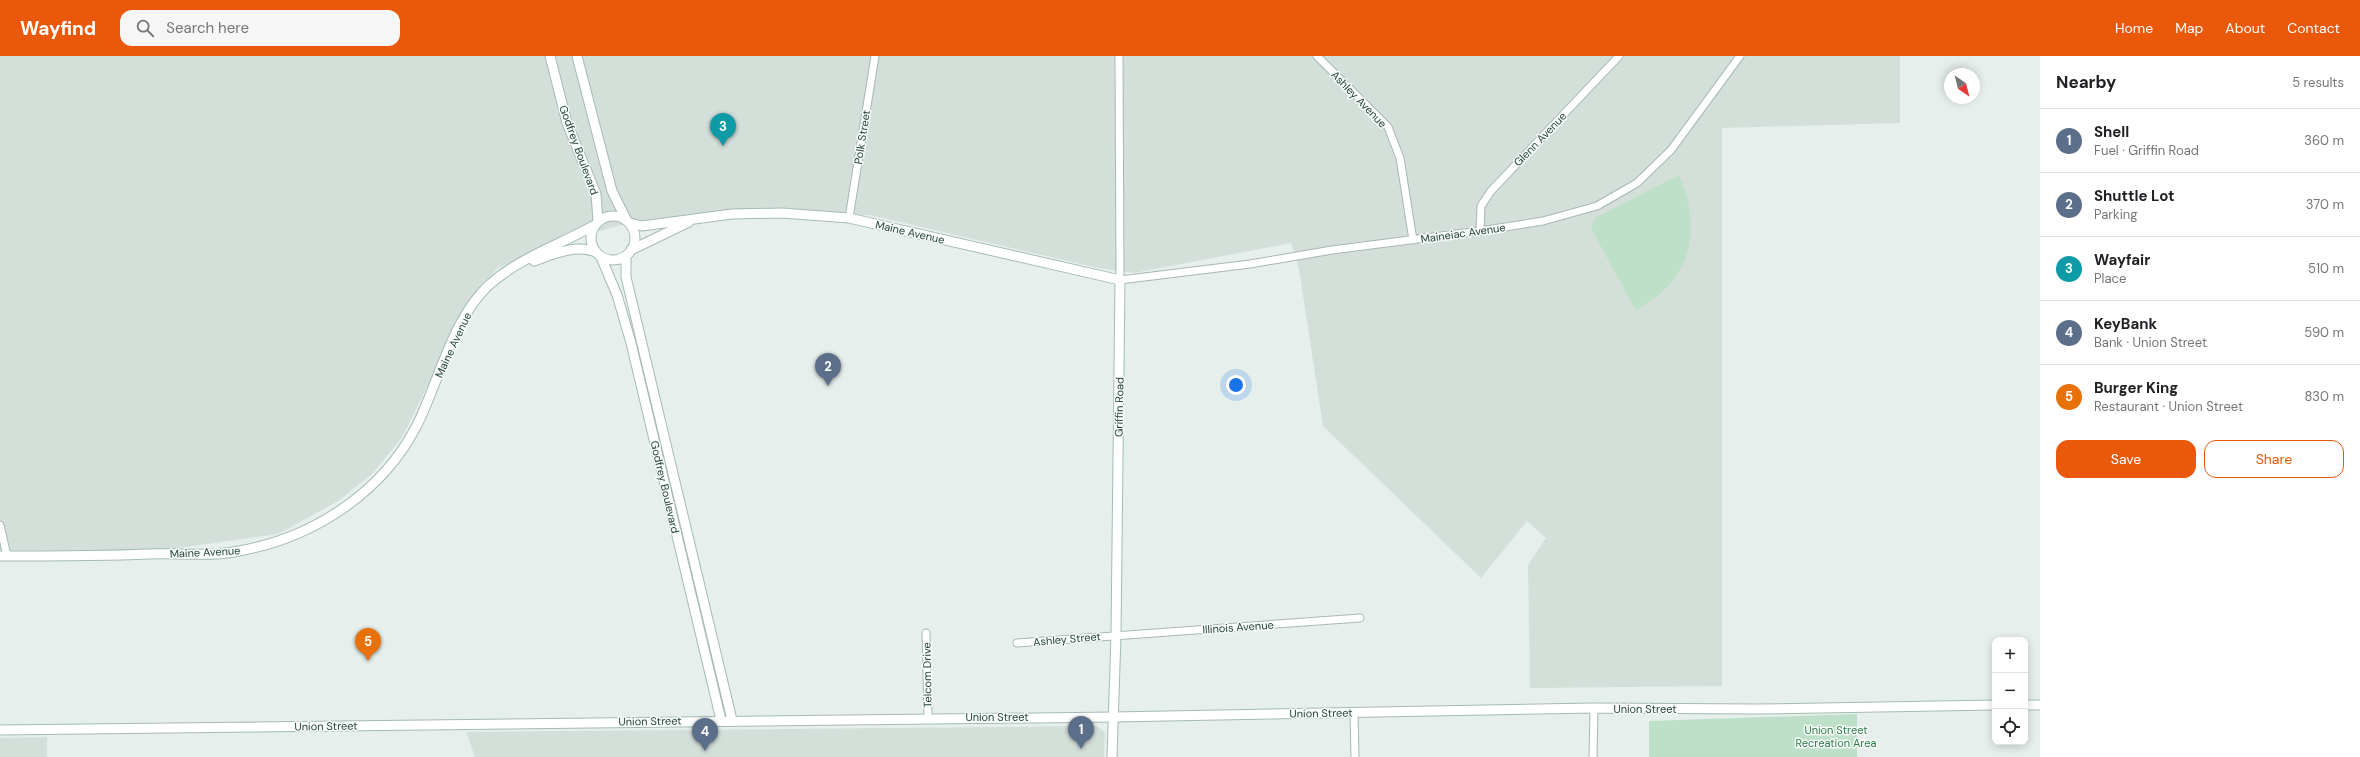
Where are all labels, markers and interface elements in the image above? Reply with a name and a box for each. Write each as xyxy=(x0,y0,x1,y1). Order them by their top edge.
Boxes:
search box xyxy=(120,10,400,46)
text: Wayfind xyxy=(20,16,96,41)
icon: search xyxy=(134,17,156,39)
text: Search here xyxy=(166,18,249,38)
text: Home xyxy=(2115,19,2153,37)
text: Map xyxy=(2175,19,2203,37)
text: About xyxy=(2225,19,2265,37)
text: Contact xyxy=(2287,19,2340,37)
street label: Ashley Avenue xyxy=(1328,67,1390,131)
north arrow xyxy=(1944,68,1980,104)
text: Nearby xyxy=(2056,71,2116,93)
text: 5 results xyxy=(2292,74,2344,91)
street label: Godfrey Boulevard xyxy=(556,103,602,197)
street label: Polk Street xyxy=(851,109,873,165)
street label: Glenn Avenue xyxy=(1511,109,1569,169)
pin: 3 xyxy=(710,113,736,146)
text: Shell xyxy=(2094,122,2129,142)
text: 1 xyxy=(2067,132,2071,149)
text: 360 m xyxy=(2304,132,2344,149)
text: Fuel · Griffin Road xyxy=(2094,142,2199,159)
text: Shuttle Lot xyxy=(2094,186,2175,206)
text: 2 xyxy=(2065,196,2073,213)
text: 370 m xyxy=(2306,196,2344,213)
text: Parking xyxy=(2094,206,2138,223)
street label: Maine Avenue xyxy=(874,217,946,247)
street label: Maineiac Avenue xyxy=(1420,220,1506,246)
text: Wayfair xyxy=(2094,250,2150,270)
text: 3 xyxy=(2065,260,2073,277)
text: 510 m xyxy=(2308,260,2344,277)
text: Place xyxy=(2094,270,2126,287)
street label: Maine Avenue xyxy=(432,310,474,380)
text: KeyBank xyxy=(2094,314,2157,334)
text: 4 xyxy=(2065,324,2073,341)
text: 590 m xyxy=(2304,324,2344,341)
text: Bank · Union Street xyxy=(2094,334,2207,351)
pin: 2 xyxy=(815,353,841,386)
your location xyxy=(1226,375,1246,395)
street label: Griffin Road xyxy=(1111,377,1127,437)
text: Burger King xyxy=(2094,378,2178,398)
text: 5 xyxy=(2065,388,2073,405)
text: 830 m xyxy=(2304,388,2344,405)
text: Restaurant · Union Street xyxy=(2094,398,2243,415)
street label: Godfrey Boulevard xyxy=(648,439,682,535)
button: Save xyxy=(2056,440,2196,478)
button: Share xyxy=(2204,440,2344,478)
street label: Maine Avenue xyxy=(169,543,241,561)
street label: Illinois Avenue xyxy=(1202,618,1274,636)
pin: 5 xyxy=(355,628,381,661)
street label: Ashley Street xyxy=(1033,629,1101,649)
map controls xyxy=(1992,637,2028,745)
button: + xyxy=(1992,637,2028,673)
street label: Telcom Drive xyxy=(919,642,935,708)
button: − xyxy=(1992,673,2028,709)
street label: Union Street xyxy=(1613,702,1677,716)
street label: Union Street xyxy=(1289,705,1353,721)
button: locate xyxy=(1992,709,2028,745)
street label: Union Street xyxy=(965,710,1029,724)
street label: Union Street xyxy=(618,713,682,729)
pin: 1 xyxy=(1068,716,1094,749)
street label: Union Street xyxy=(294,718,358,734)
pin: 4 xyxy=(692,718,718,751)
park label: Union Street Recreation Area xyxy=(1796,723,1876,750)

